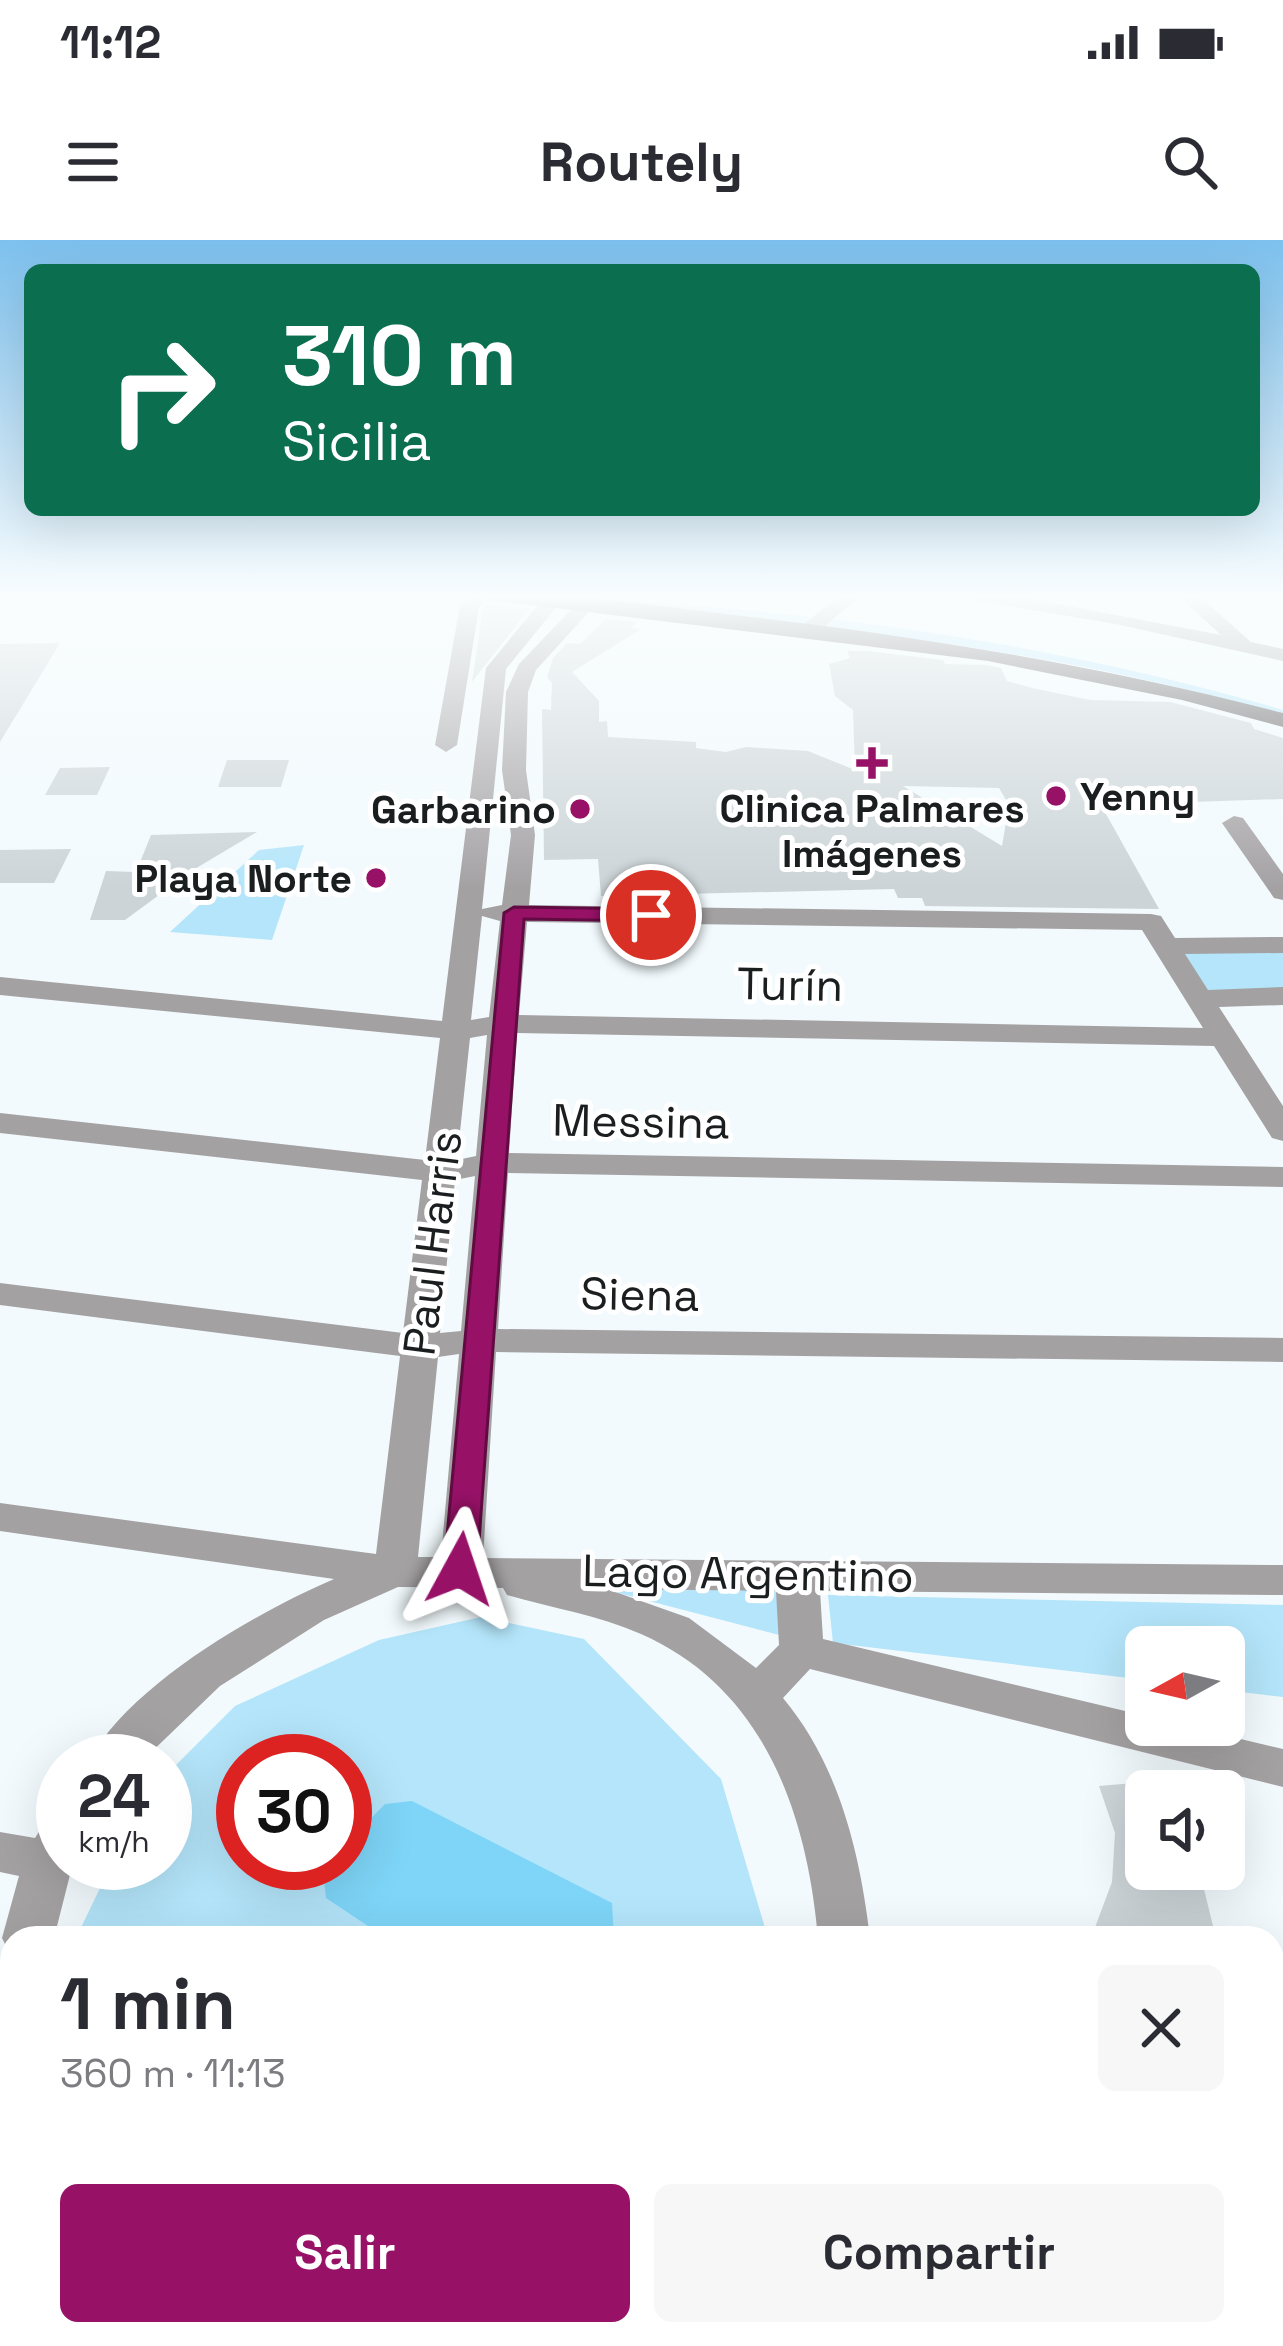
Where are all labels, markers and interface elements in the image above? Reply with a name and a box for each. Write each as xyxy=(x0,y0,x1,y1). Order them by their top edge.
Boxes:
text: 11:12 xyxy=(60,14,161,71)
text: Routely xyxy=(540,128,743,197)
icon: menu xyxy=(60,129,126,195)
icon: search xyxy=(1157,129,1223,195)
text: 310 m xyxy=(282,302,517,410)
icon: right xyxy=(84,312,240,468)
text: Sicilia xyxy=(282,407,431,476)
marker: Clinica Palmares Imágenes xyxy=(856,747,888,779)
place label: Yenny xyxy=(1080,772,1195,821)
marker: Yenny xyxy=(1043,783,1069,809)
place label: Clinica Palmares Imágenes xyxy=(719,784,1025,878)
place label: Garbarino xyxy=(371,785,556,834)
marker: Garbarino xyxy=(567,796,593,822)
place label: Playa Norte xyxy=(135,854,352,903)
pin xyxy=(600,864,702,966)
marker: Playa Norte xyxy=(363,865,389,891)
icon: arrive xyxy=(618,882,684,948)
street label: Turín xyxy=(736,955,844,1014)
street label: Messina xyxy=(552,1091,730,1152)
street label: Paul Harris xyxy=(390,1127,475,1359)
street label: Siena xyxy=(580,1265,700,1324)
position arrow xyxy=(397,1506,523,1632)
street label: Lago Argentino xyxy=(582,1542,914,1605)
north arrow xyxy=(1125,1626,1245,1746)
map controls xyxy=(1125,1626,1245,1890)
speed limit sign: 30 xyxy=(216,1734,372,1890)
text: 24 xyxy=(78,1758,150,1835)
button: sound xyxy=(1125,1770,1245,1890)
text: km/h xyxy=(78,1822,150,1861)
text: 1 min xyxy=(60,1958,236,2050)
button: close xyxy=(1098,1965,1224,2091)
text: 360 m · 11:13 xyxy=(60,2049,286,2098)
button: Salir xyxy=(60,2184,630,2322)
button: Compartir xyxy=(654,2184,1224,2322)

